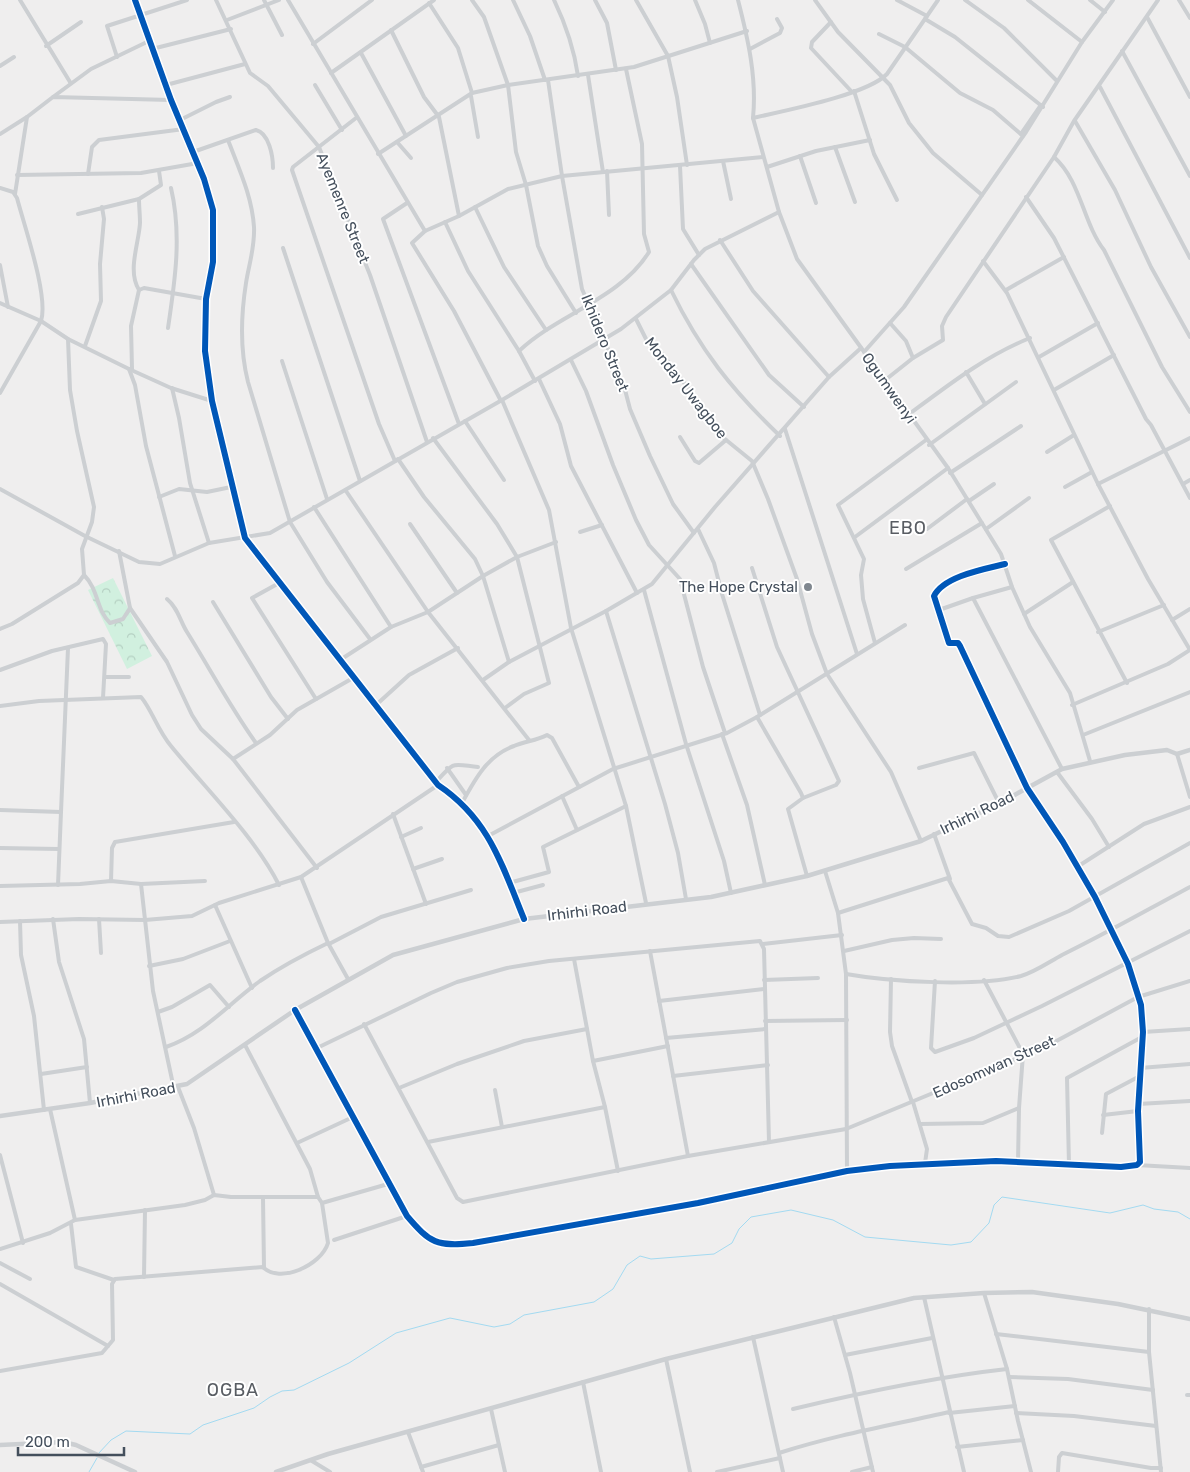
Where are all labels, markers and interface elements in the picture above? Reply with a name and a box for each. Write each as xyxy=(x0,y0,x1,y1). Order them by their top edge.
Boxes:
street label: Ayemenre Street xyxy=(313,150,373,266)
street label: Ikhidero Street xyxy=(577,292,633,394)
street label: Monday Uwagboe xyxy=(641,334,731,442)
street label: Ogumwenyi xyxy=(858,349,920,427)
district label: EBO xyxy=(889,517,927,539)
place label: The Hope Crystal xyxy=(679,578,798,596)
marker: The Hope Crystal xyxy=(802,581,814,593)
street label: Irhirhi Road xyxy=(937,787,1017,839)
street label: Irhirhi Road xyxy=(546,897,628,925)
street label: Edosomwan Street xyxy=(930,1032,1058,1102)
street label: Irhirhi Road xyxy=(95,1079,177,1111)
district label: OGBA xyxy=(207,1379,259,1401)
scale bar xyxy=(18,1424,124,1456)
text: 200 m xyxy=(25,1433,70,1451)

